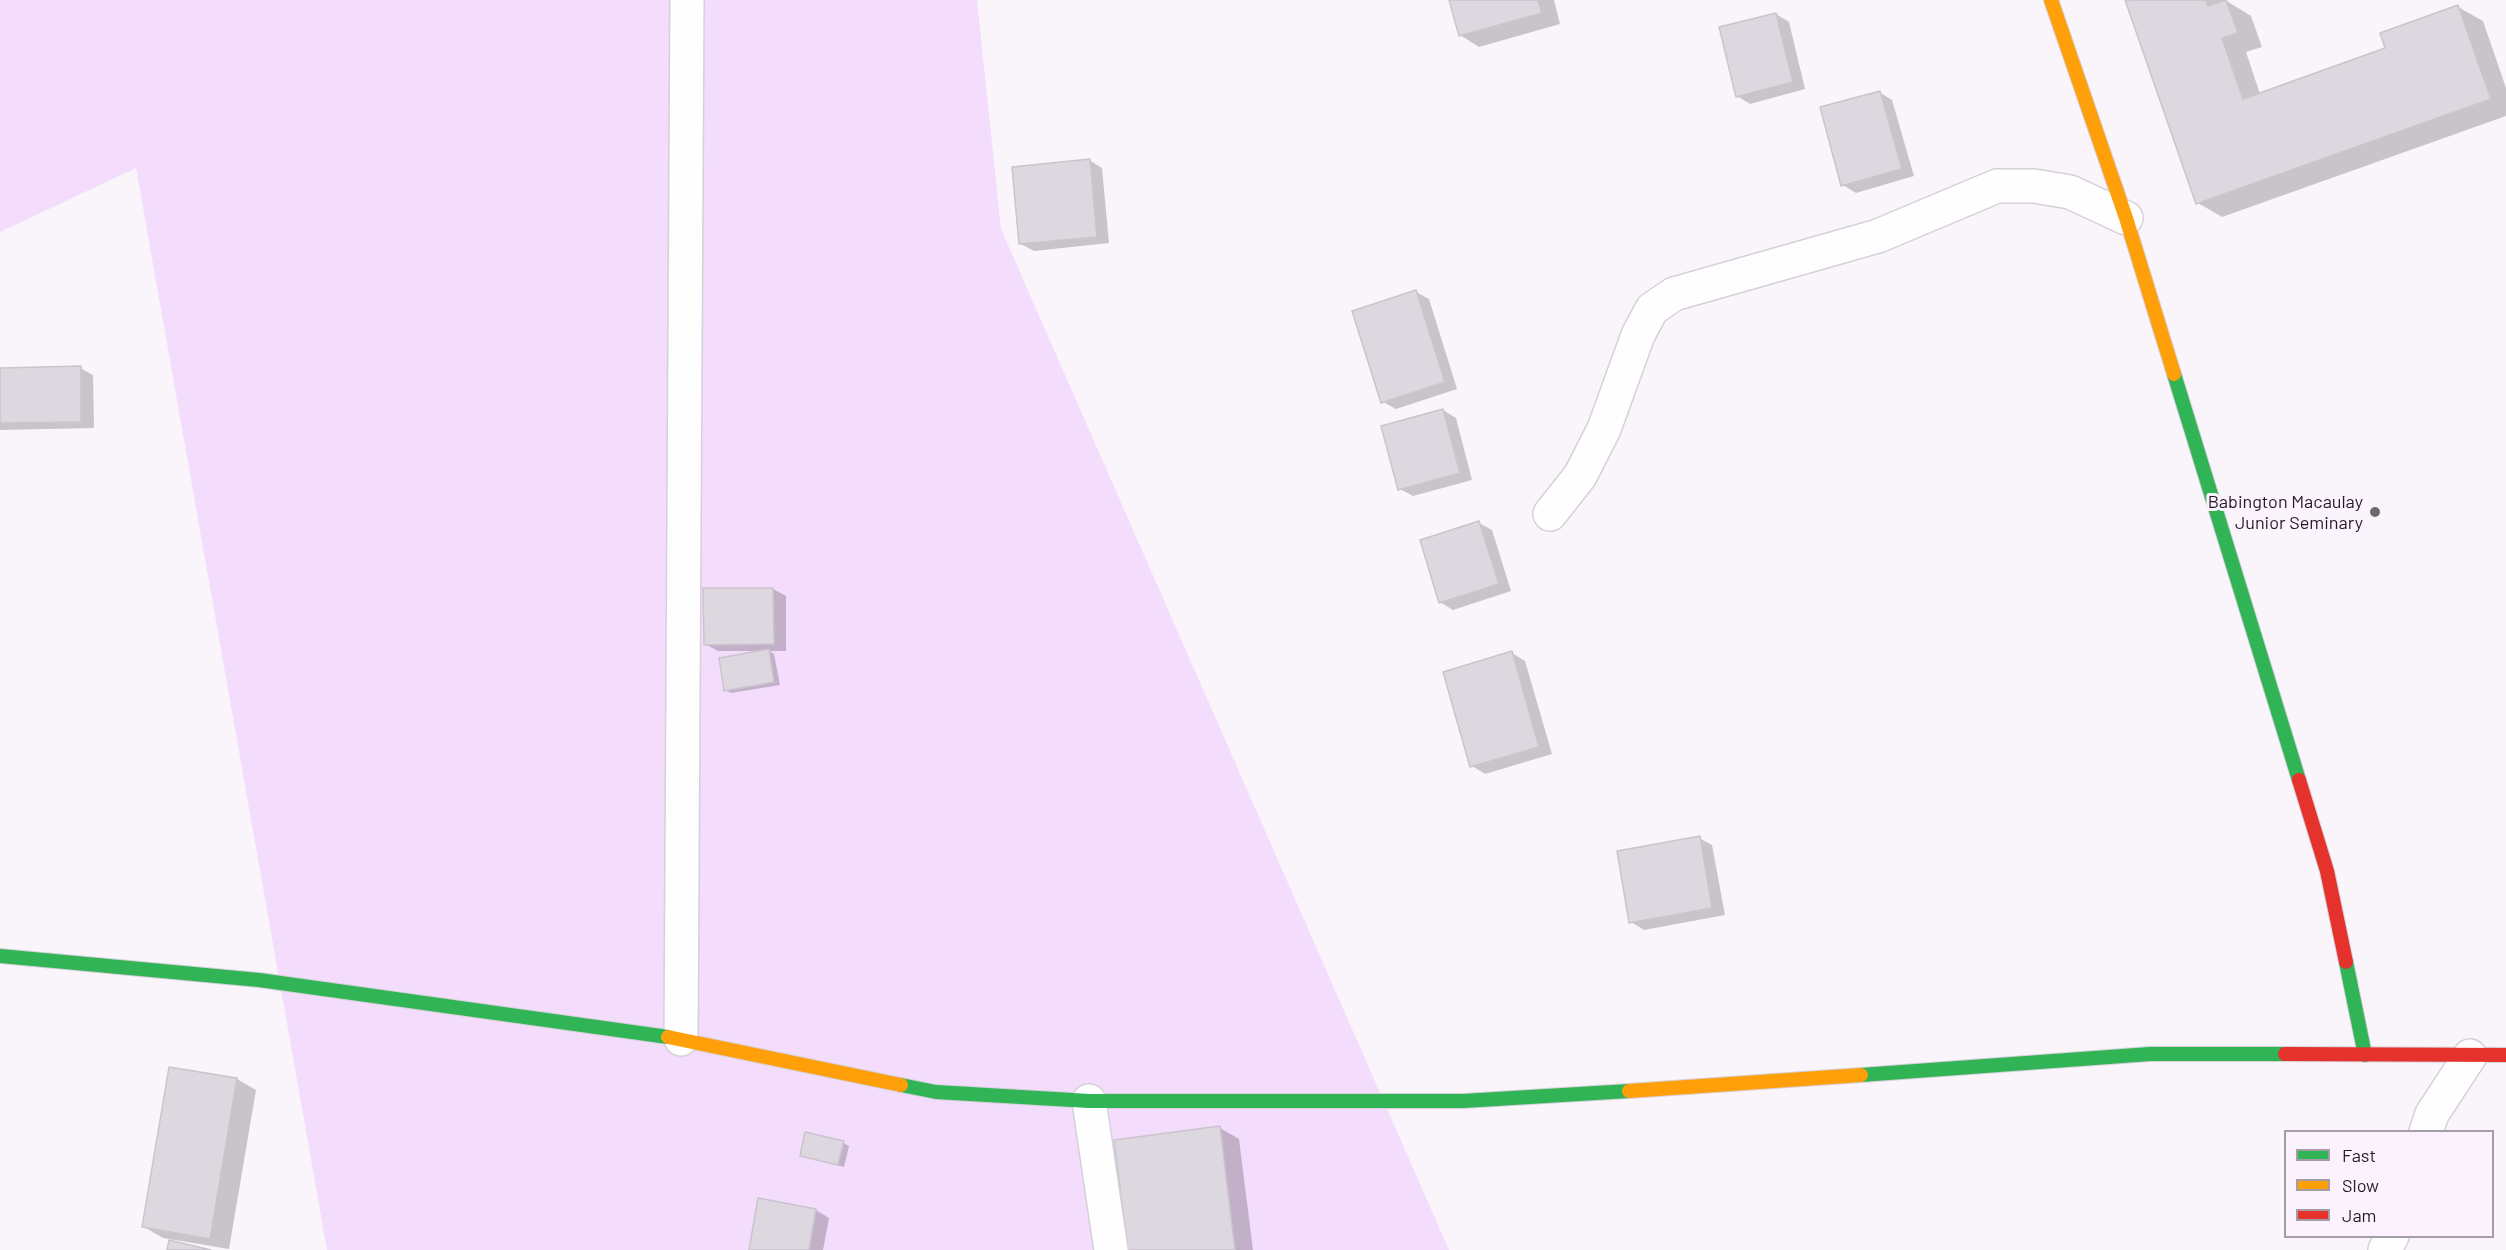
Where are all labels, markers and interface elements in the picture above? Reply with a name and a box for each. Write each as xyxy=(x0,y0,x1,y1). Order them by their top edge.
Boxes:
place label: Babington Macaulay Junior Seminary xyxy=(2208,491,2363,534)
marker: Babington Macaulay Junior Seminary xyxy=(2368,505,2382,519)
legend xyxy=(2284,1130,2494,1238)
text: Fast xyxy=(2342,1144,2376,1166)
text: Slow xyxy=(2342,1174,2379,1196)
text: Jam xyxy=(2342,1204,2376,1226)

